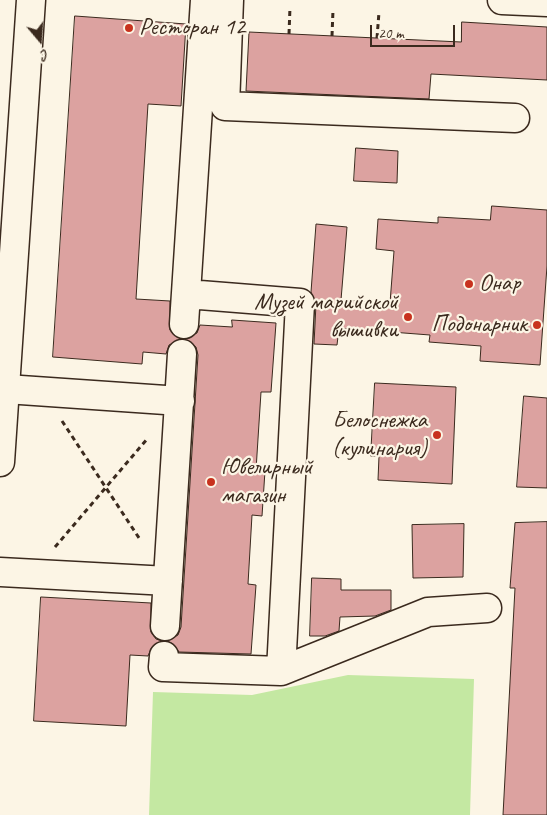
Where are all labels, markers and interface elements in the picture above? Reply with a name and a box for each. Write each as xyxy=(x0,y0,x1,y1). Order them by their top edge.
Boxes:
place label: Ресторан 12 xyxy=(139,14,245,42)
north arrow xyxy=(15,15,65,65)
scale bar xyxy=(372,15,457,47)
marker: Ресторан 12 xyxy=(123,22,135,34)
text: 20 m xyxy=(378,24,404,43)
text: С xyxy=(39,46,51,64)
place label: Онар xyxy=(479,270,520,298)
marker: Онар xyxy=(463,278,475,290)
place label: Музей марийской вышивки xyxy=(254,289,398,345)
marker: Музей марийской вышивки xyxy=(402,311,414,323)
place label: Подонарник xyxy=(432,311,527,339)
marker: Подонарник xyxy=(531,319,543,331)
place label: Белоснежка (кулинария) xyxy=(332,407,427,463)
marker: Белоснежка (кулинария) xyxy=(431,429,443,441)
place label: Ювелирный магазин xyxy=(221,454,312,510)
marker: Ювелирный магазин xyxy=(205,476,217,488)

